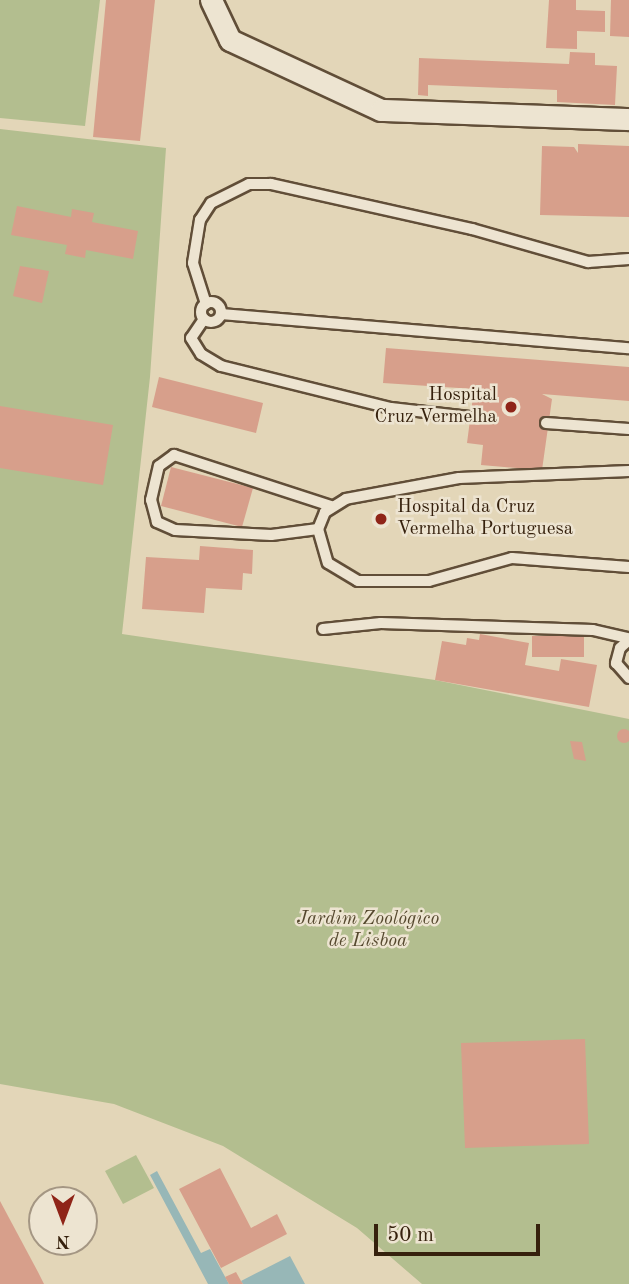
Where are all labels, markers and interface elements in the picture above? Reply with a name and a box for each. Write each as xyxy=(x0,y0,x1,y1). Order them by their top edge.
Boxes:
place label: Hospital Cruz Vermelha xyxy=(375,385,497,429)
marker: Hospital Cruz Vermelha xyxy=(503,399,519,415)
place label: Hospital da Cruz Vermelha Portuguesa xyxy=(397,497,573,541)
marker: Hospital da Cruz Vermelha Portuguesa xyxy=(371,509,391,529)
park label: Jardim Zoológico de Lisboa xyxy=(297,909,439,953)
north arrow xyxy=(28,1186,98,1256)
scale bar xyxy=(377,1210,543,1254)
text: 50 m xyxy=(387,1225,434,1246)
text: N xyxy=(56,1231,70,1250)

